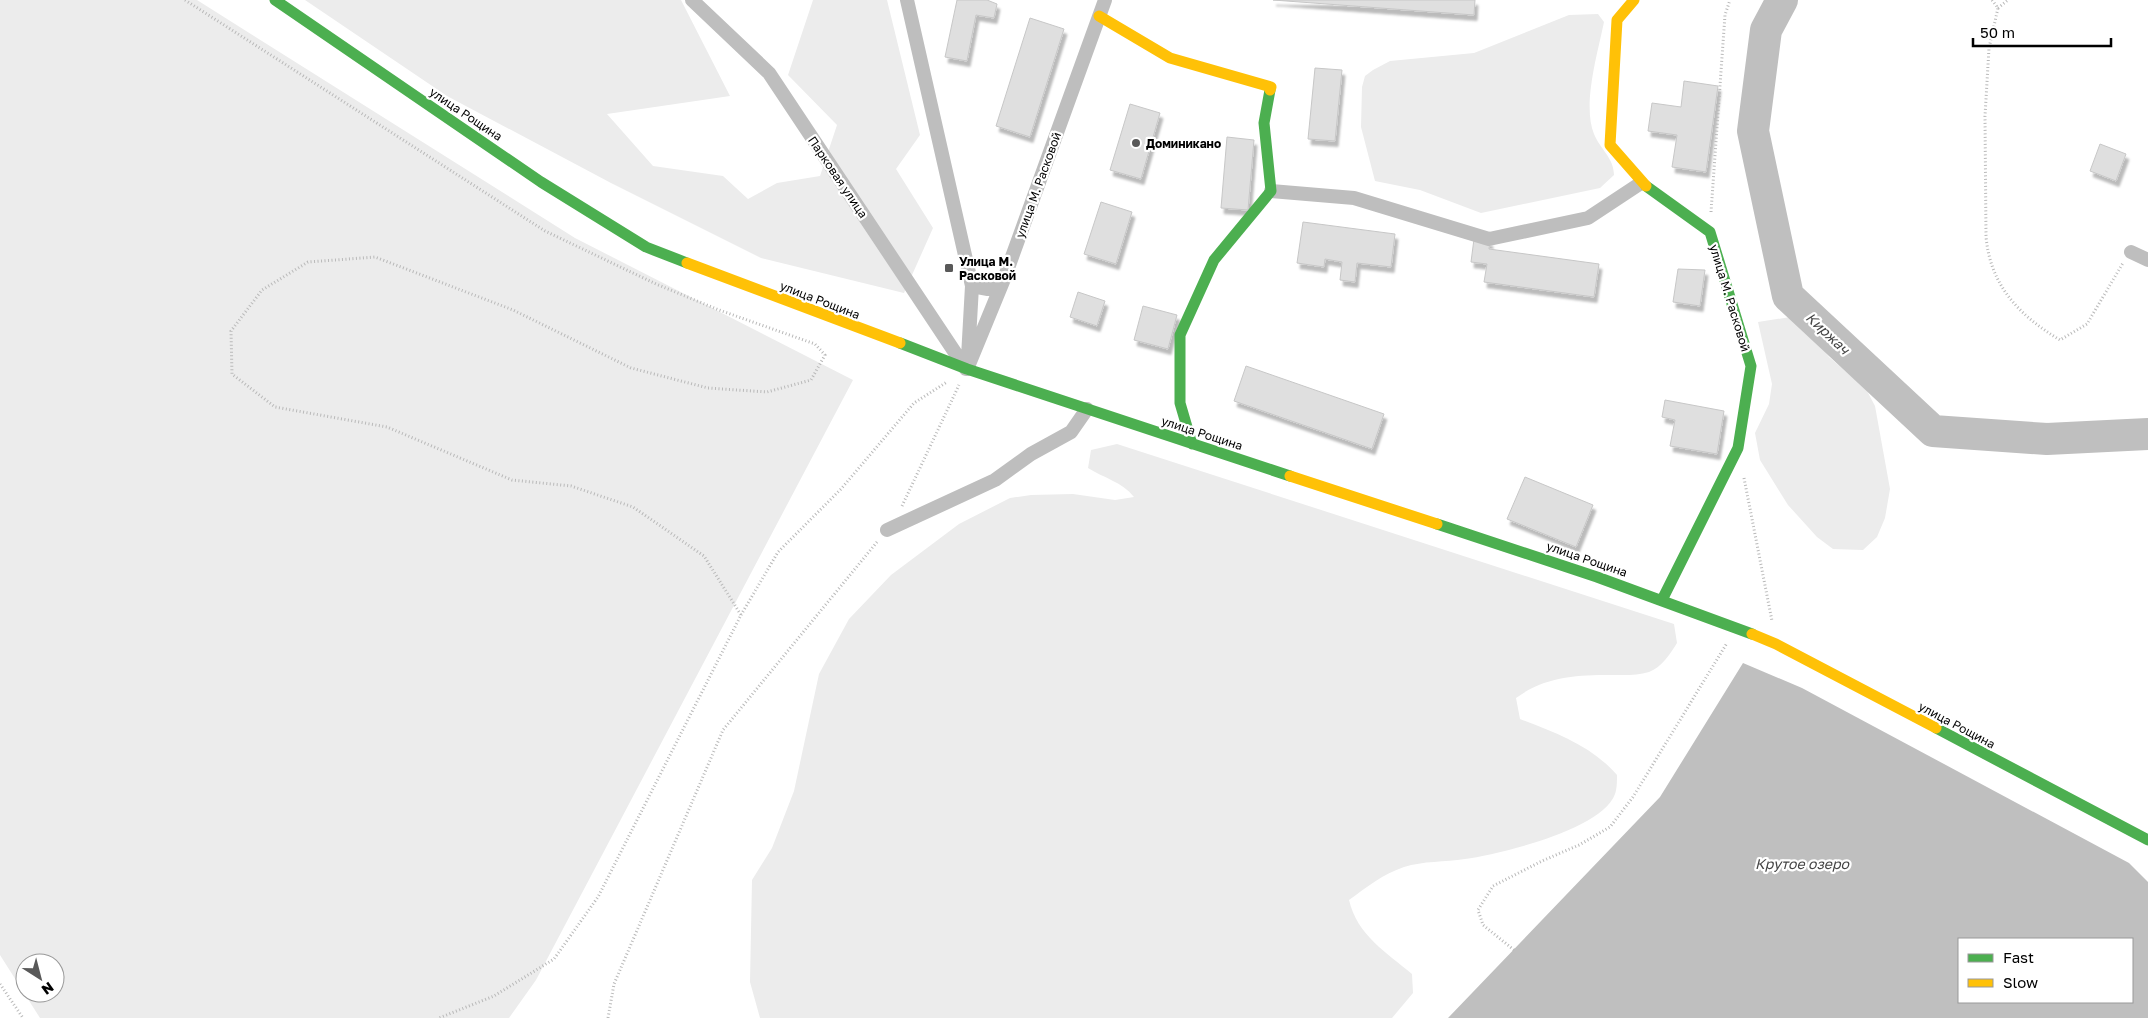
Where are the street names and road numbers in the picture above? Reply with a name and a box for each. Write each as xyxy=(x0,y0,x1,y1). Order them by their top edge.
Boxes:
street label: улица Рощина xyxy=(427,84,505,144)
street label: улица М. Расковой xyxy=(1012,130,1064,240)
street label: Парковая улица xyxy=(805,133,871,221)
street label: улица М. Расковой xyxy=(1707,243,1753,353)
street label: улица Рощина xyxy=(778,278,862,322)
street label: улица Рощина xyxy=(1159,413,1245,453)
street label: улица Рощина xyxy=(1545,538,1629,580)
street label: улица Рощина xyxy=(1916,699,1998,751)

